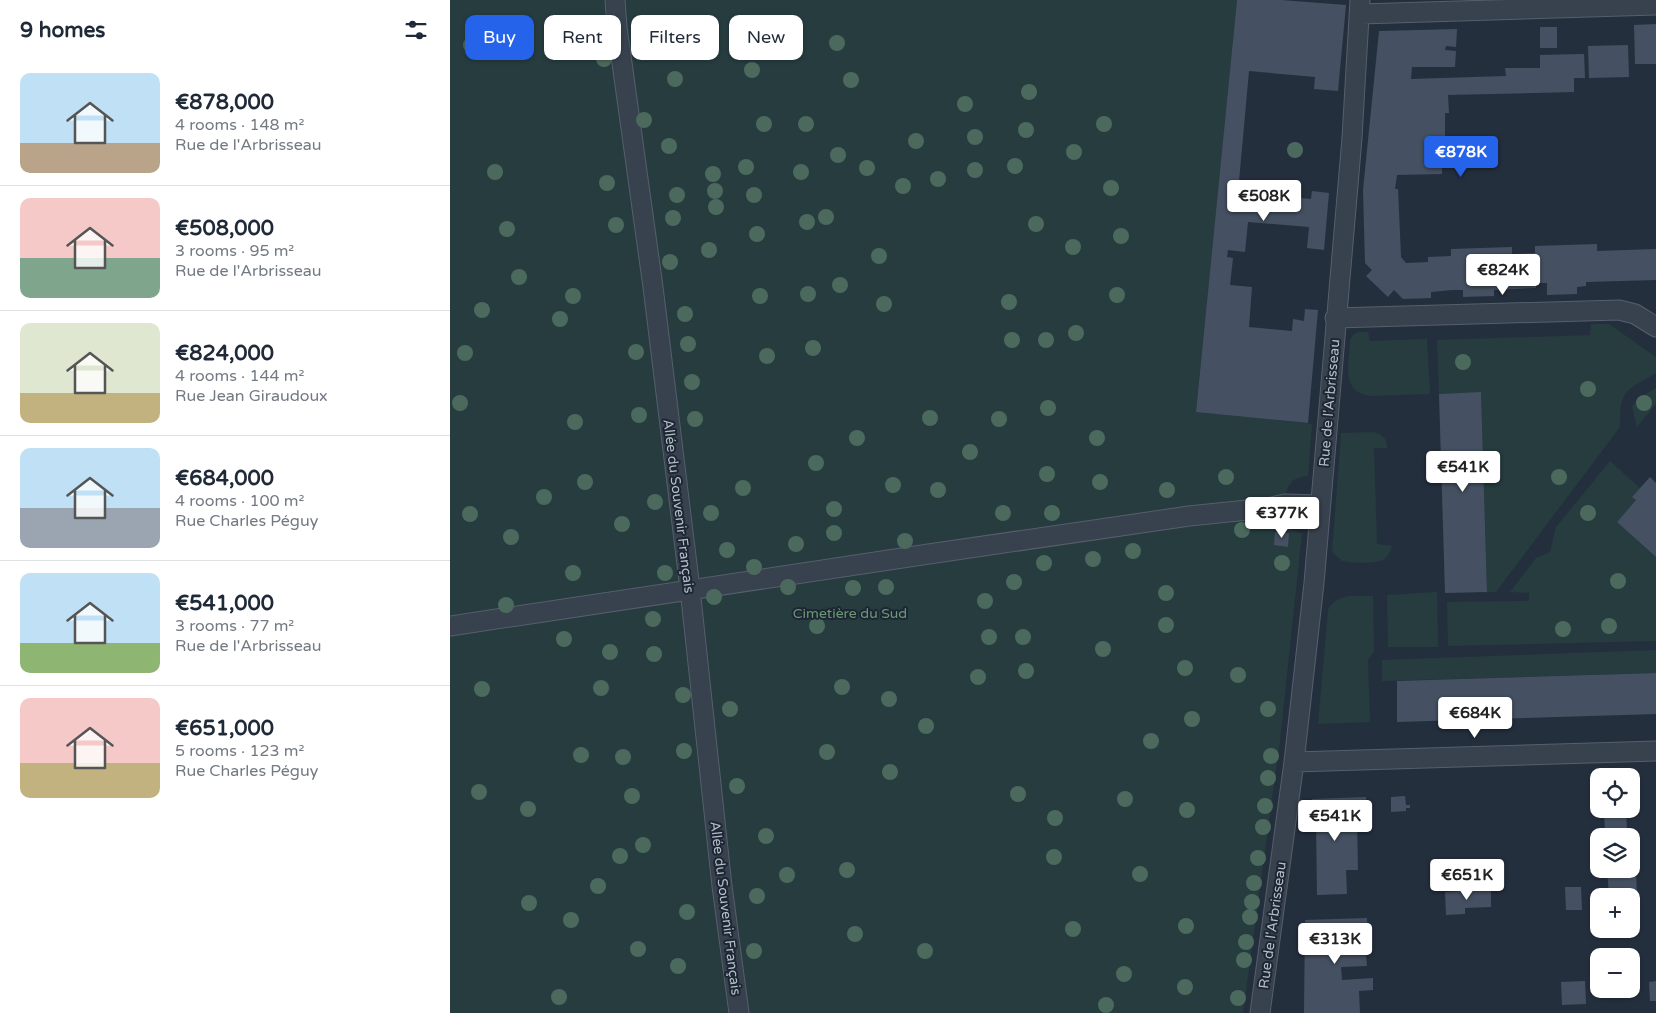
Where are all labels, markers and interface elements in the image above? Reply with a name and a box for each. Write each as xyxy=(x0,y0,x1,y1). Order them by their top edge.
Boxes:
chip: Buy xyxy=(465,15,534,60)
chip: Rent xyxy=(544,15,621,60)
chip: Filters xyxy=(631,15,719,60)
chip: New xyxy=(729,15,803,60)
icon: filters xyxy=(402,16,430,44)
text: 9 homes xyxy=(20,18,105,43)
text: €878,000 xyxy=(175,90,274,115)
icon: home xyxy=(60,93,120,153)
text: 4 rooms · 148 m² xyxy=(175,115,304,135)
text: Rue de l'Arbrisseau xyxy=(175,135,321,155)
pin: €878K xyxy=(1426,136,1496,178)
text: €878K xyxy=(1435,142,1487,162)
pin: €508K xyxy=(1229,180,1299,222)
text: €508K xyxy=(1238,186,1290,206)
text: €508,000 xyxy=(175,216,274,241)
icon: home xyxy=(60,218,120,278)
text: 3 rooms · 95 m² xyxy=(175,241,294,261)
pin: €824K xyxy=(1468,254,1538,296)
text: €824K xyxy=(1477,260,1529,280)
text: Rue de l'Arbrisseau xyxy=(175,261,321,281)
street label: Rue de l'Arbrisseau xyxy=(1315,338,1344,468)
text: €824,000 xyxy=(175,341,274,366)
icon: home xyxy=(60,343,120,403)
text: 4 rooms · 144 m² xyxy=(175,366,304,386)
text: Rue Jean Giraudoux xyxy=(175,386,328,406)
street label: Allée du Souvenir Français xyxy=(659,418,698,594)
pin: €541K xyxy=(1428,450,1498,493)
text: €541K xyxy=(1437,457,1489,477)
text: €684,000 xyxy=(175,466,274,491)
icon: home xyxy=(60,468,120,528)
text: 4 rooms · 100 m² xyxy=(175,491,304,511)
pin: €377K xyxy=(1247,496,1317,539)
text: €377K xyxy=(1256,503,1308,523)
text: Rue Charles Péguy xyxy=(175,511,318,531)
text: €541,000 xyxy=(175,591,274,616)
icon: home xyxy=(60,593,120,653)
park label: Cimetière du Sud xyxy=(793,605,907,622)
text: 3 rooms · 77 m² xyxy=(175,616,294,636)
text: Rue de l'Arbrisseau xyxy=(175,636,321,656)
pin: €684K xyxy=(1440,696,1510,739)
text: €684K xyxy=(1449,703,1501,723)
text: €651,000 xyxy=(175,716,274,741)
icon: home xyxy=(60,718,120,778)
text: 5 rooms · 123 m² xyxy=(175,741,304,761)
text: Rue Charles Péguy xyxy=(175,761,318,781)
map controls xyxy=(1590,768,1640,998)
button: locate xyxy=(1590,768,1640,818)
pin: €541K xyxy=(1300,800,1370,842)
text: €541K xyxy=(1309,806,1361,826)
street label: Allée du Souvenir Français xyxy=(706,820,745,996)
button: layers xyxy=(1590,828,1640,878)
pin: €651K xyxy=(1432,858,1502,901)
street label: Rue de l'Arbrisseau xyxy=(1255,860,1290,990)
text: €651K xyxy=(1441,865,1493,885)
button: + xyxy=(1590,888,1640,938)
pin: €313K xyxy=(1300,922,1370,965)
text: €313K xyxy=(1309,929,1361,949)
button: − xyxy=(1590,948,1640,998)

